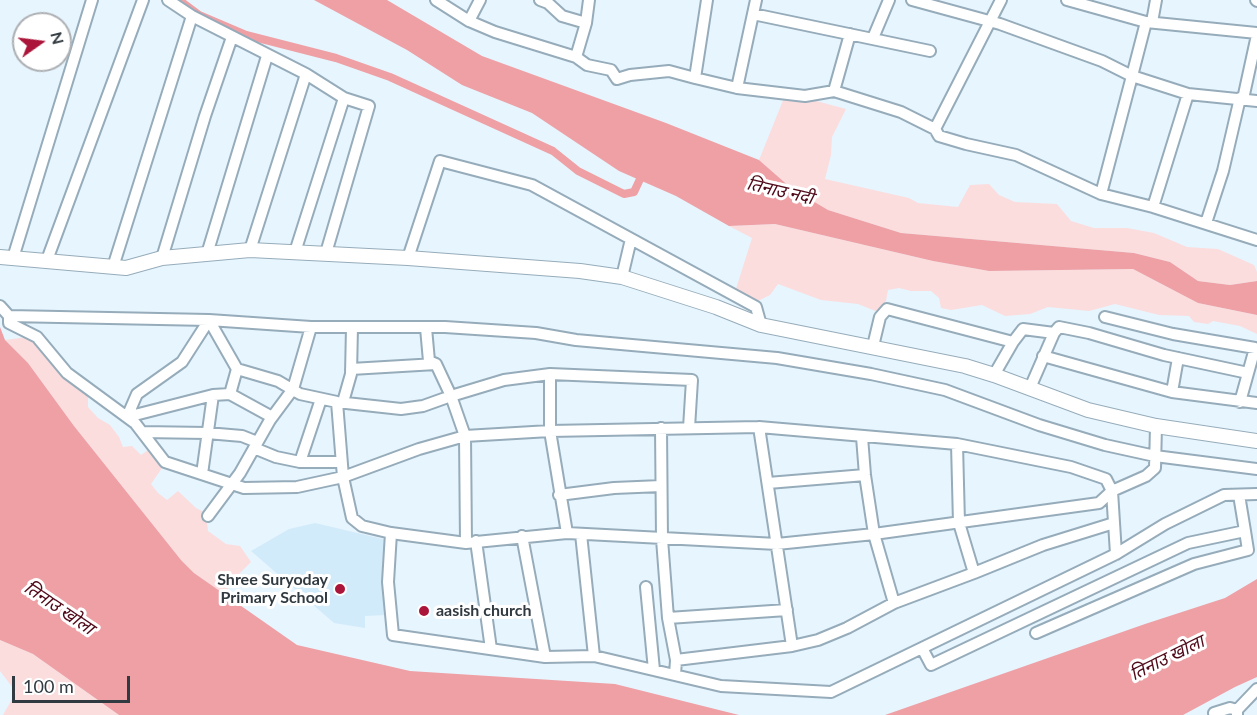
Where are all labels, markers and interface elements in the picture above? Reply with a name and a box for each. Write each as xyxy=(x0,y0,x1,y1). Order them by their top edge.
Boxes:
north arrow xyxy=(12,12,72,72)
text: N xyxy=(47,30,69,46)
water label: तिनाउ नदी xyxy=(745,173,815,209)
place label: Shree Suryoday Primary School xyxy=(217,570,328,608)
water label: तिनाउ खोला xyxy=(20,577,98,639)
marker: Shree Suryoday Primary School xyxy=(333,582,347,596)
place label: aasish church xyxy=(436,601,532,621)
marker: aasish church xyxy=(417,604,431,618)
water label: तिनाउ खोला xyxy=(1126,631,1208,685)
scale bar xyxy=(15,664,134,702)
text: 100 m xyxy=(23,675,74,697)

